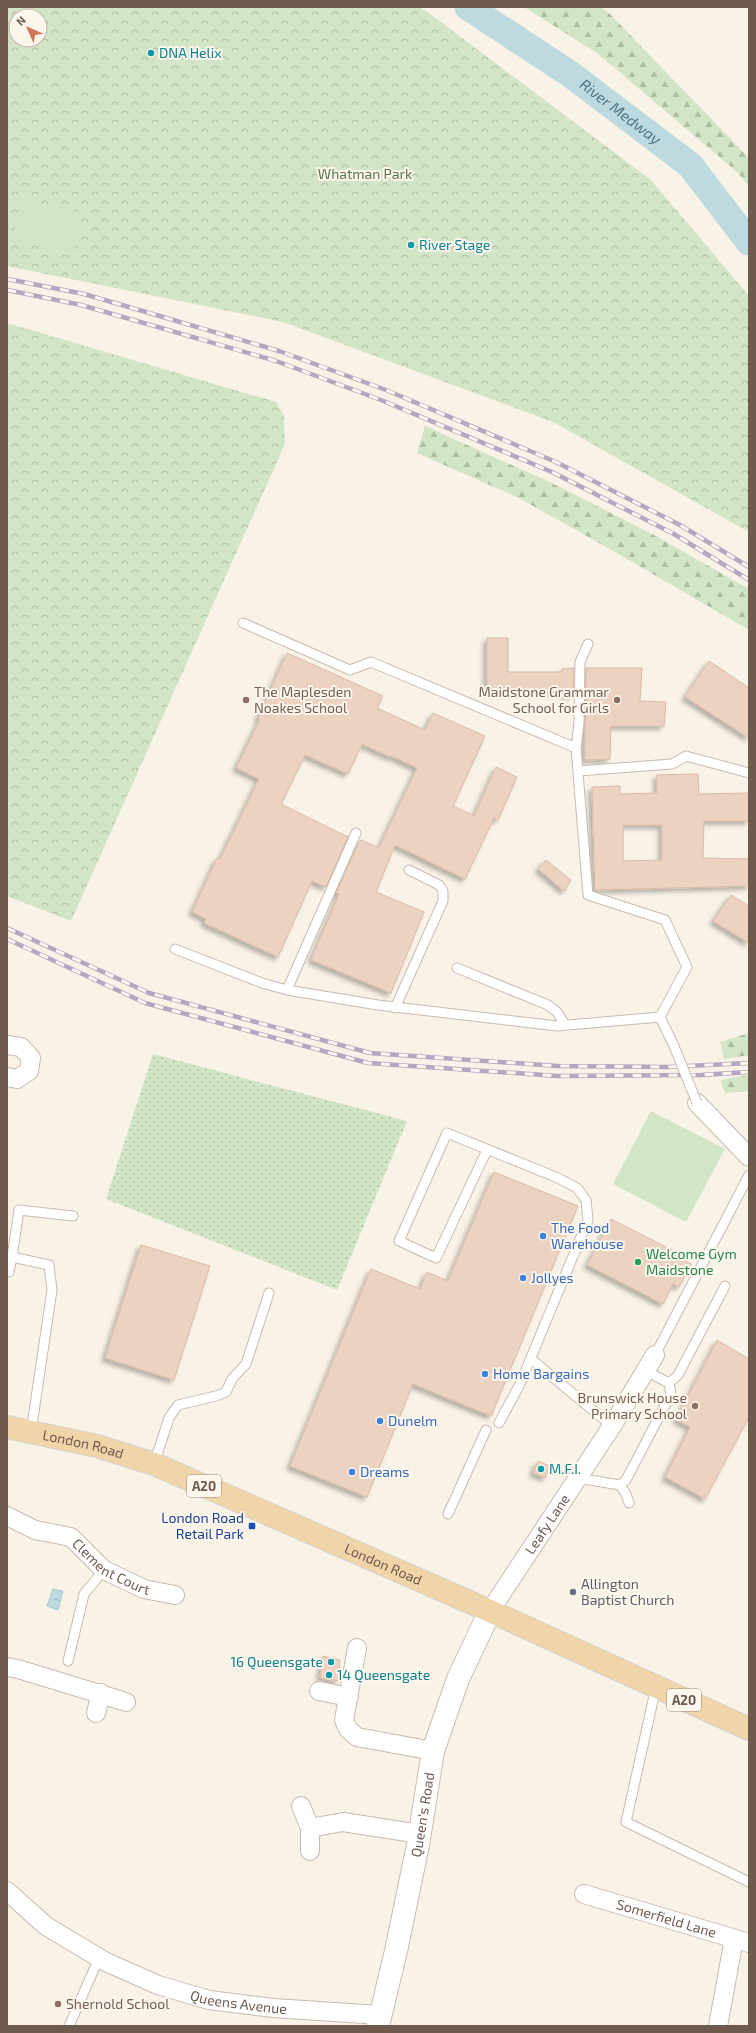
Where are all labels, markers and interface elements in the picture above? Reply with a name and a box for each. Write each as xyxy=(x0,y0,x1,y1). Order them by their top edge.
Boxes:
north arrow xyxy=(8,8,48,48)
text: N xyxy=(13,13,28,28)
place label: DNA Helix xyxy=(159,44,222,61)
marker: DNA Helix xyxy=(146,48,156,58)
water label: River Medway xyxy=(577,75,665,149)
park label: Whatman Park xyxy=(318,165,412,182)
place label: River Stage xyxy=(419,236,490,253)
marker: River Stage xyxy=(406,240,416,250)
place label: The Maplesden Noakes School xyxy=(254,683,351,716)
place label: Maidstone Grammar School for Girls xyxy=(478,683,609,716)
marker: The Maplesden Noakes School xyxy=(241,695,251,705)
marker: Maidstone Grammar School for Girls xyxy=(612,695,622,705)
place label: The Food Warehouse xyxy=(551,1219,623,1252)
marker: The Food Warehouse xyxy=(538,1231,548,1241)
place label: Welcome Gym Maidstone xyxy=(646,1245,737,1278)
marker: Welcome Gym Maidstone xyxy=(633,1257,643,1267)
place label: Jollyes xyxy=(531,1269,574,1286)
marker: Jollyes xyxy=(518,1273,528,1283)
place label: Home Bargains xyxy=(493,1365,589,1382)
marker: Home Bargains xyxy=(480,1369,490,1379)
place label: Brunswick House Primary School xyxy=(578,1389,688,1422)
marker: Brunswick House Primary School xyxy=(690,1401,700,1411)
place label: Dunelm xyxy=(388,1412,437,1429)
marker: Dunelm xyxy=(375,1416,385,1426)
street label: London Road xyxy=(41,1426,126,1462)
place label: M.F.I. xyxy=(549,1460,581,1477)
place label: Dreams xyxy=(360,1463,409,1480)
marker: M.F.I. xyxy=(536,1464,546,1474)
marker: Dreams xyxy=(347,1467,357,1477)
road number: A20 xyxy=(187,1475,221,1497)
street label: Leafy Lane xyxy=(521,1491,573,1557)
place label: London Road Retail Park xyxy=(161,1509,244,1542)
marker: London Road Retail Park xyxy=(247,1521,257,1531)
street label: Clement Court xyxy=(69,1535,151,1598)
street label: London Road xyxy=(342,1539,425,1588)
place label: Allington Baptist Church xyxy=(581,1575,674,1608)
marker: Allington Baptist Church xyxy=(568,1587,578,1597)
place label: 16 Queensgate xyxy=(230,1653,323,1670)
marker: 16 Queensgate xyxy=(326,1657,336,1667)
place label: 14 Queensgate xyxy=(337,1666,430,1683)
marker: 14 Queensgate xyxy=(324,1670,334,1680)
road number: A20 xyxy=(667,1689,701,1711)
street label: Queen's Road xyxy=(407,1771,437,1859)
street label: Somerfield Lane xyxy=(615,1895,718,1941)
street label: Queens Avenue xyxy=(188,1986,287,2017)
place label: Shernold School xyxy=(66,1995,170,2012)
marker: Shernold School xyxy=(53,1999,63,2009)

